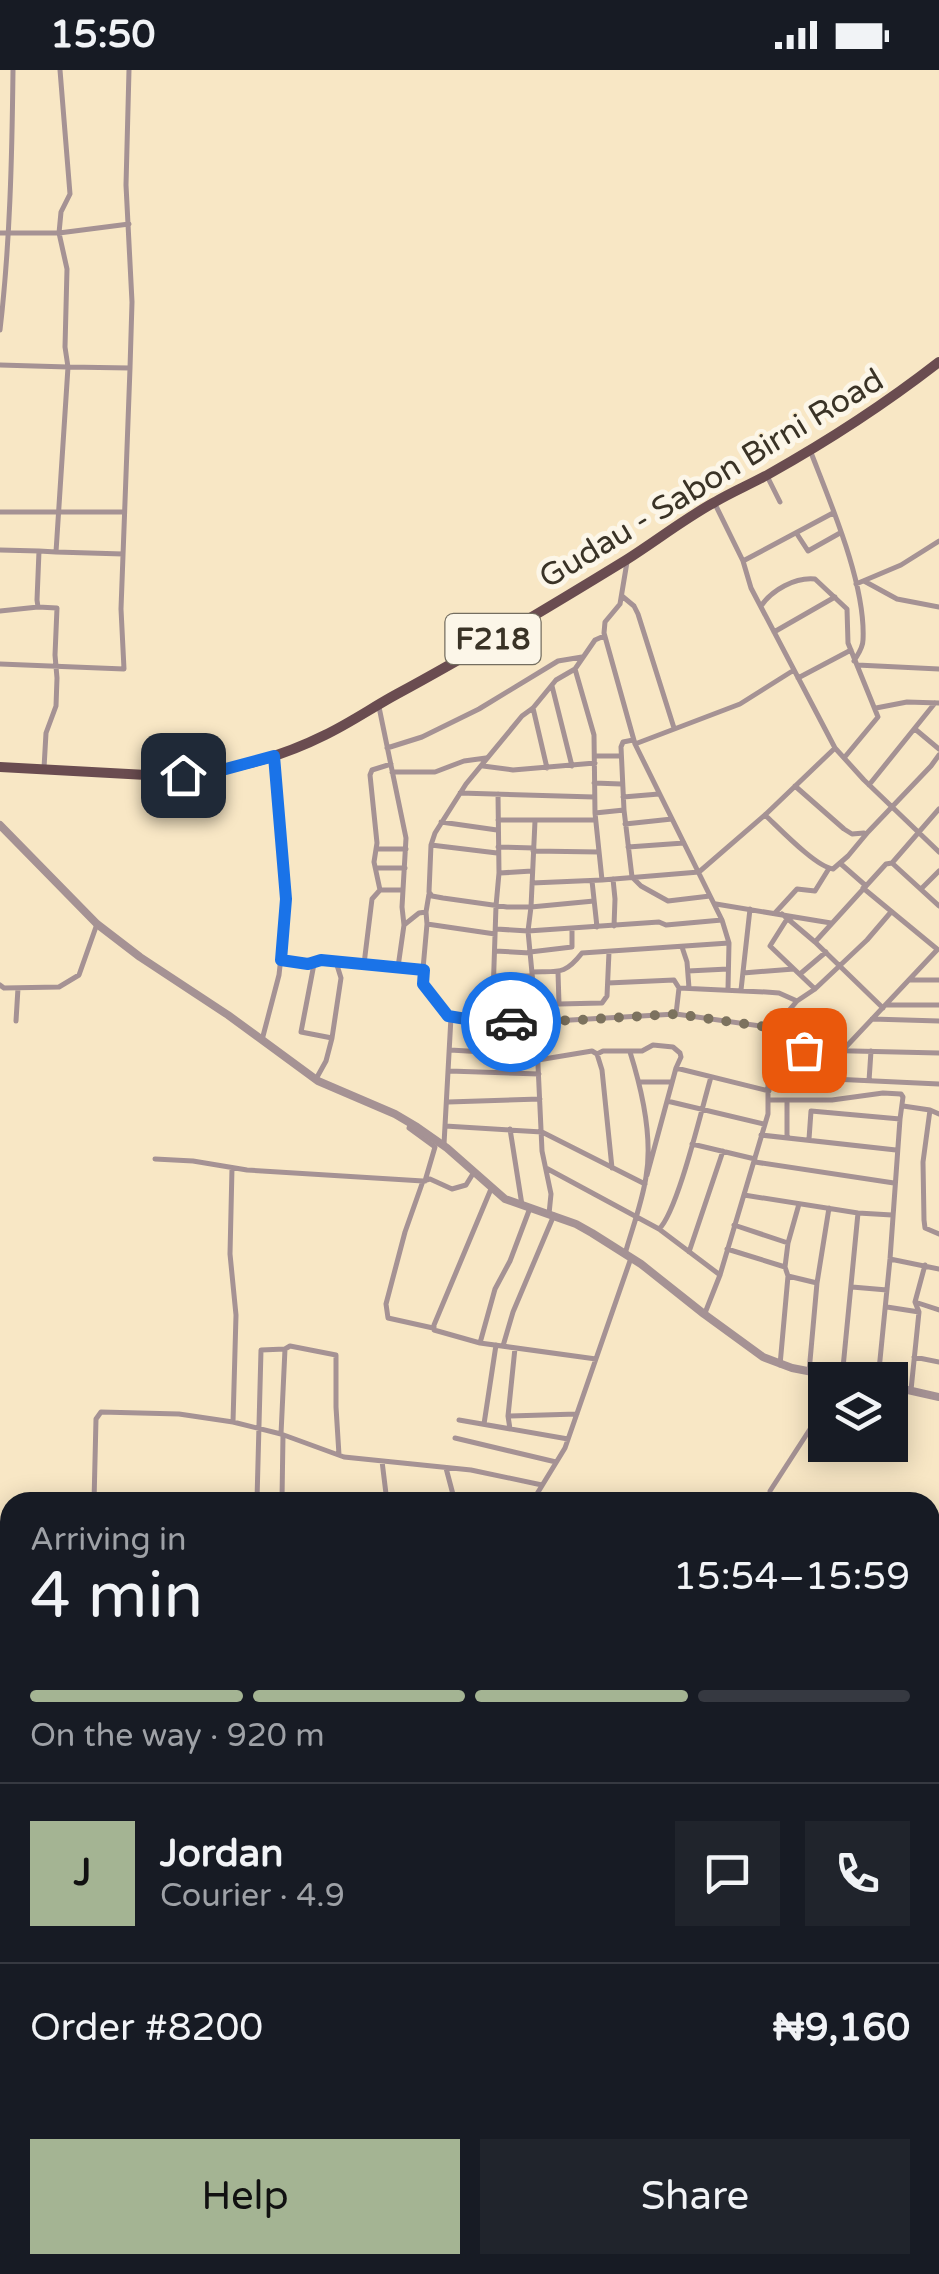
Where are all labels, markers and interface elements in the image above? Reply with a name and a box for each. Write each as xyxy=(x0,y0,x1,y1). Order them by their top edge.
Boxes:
text: 15:50 xyxy=(50,12,155,58)
street label: Gudau - Sabon Birni Road xyxy=(533,361,890,597)
road number: F218 xyxy=(446,614,540,664)
pin xyxy=(141,733,226,818)
icon: home xyxy=(156,748,211,803)
courier xyxy=(461,972,561,1072)
icon: car xyxy=(484,995,539,1050)
pin xyxy=(762,1008,847,1093)
icon: bag xyxy=(777,1023,832,1078)
map controls xyxy=(808,1362,908,1462)
button: layers xyxy=(808,1362,908,1462)
text: Arriving in xyxy=(30,1521,187,1559)
text: 15:54–15:59 xyxy=(673,1554,910,1600)
text: 4 min xyxy=(30,1557,203,1636)
text: On the way · 920 m xyxy=(30,1717,325,1755)
button: chat xyxy=(675,1821,780,1926)
button: phone xyxy=(805,1821,910,1926)
text: Jordan xyxy=(160,1831,283,1877)
text: J xyxy=(74,1850,91,1896)
text: Courier · 4.9 xyxy=(160,1877,345,1915)
text: Order #8200 xyxy=(30,2005,263,2051)
text: ₦9,160 xyxy=(773,2005,910,2051)
button: Help xyxy=(30,2139,460,2254)
button: Share xyxy=(480,2139,910,2254)

